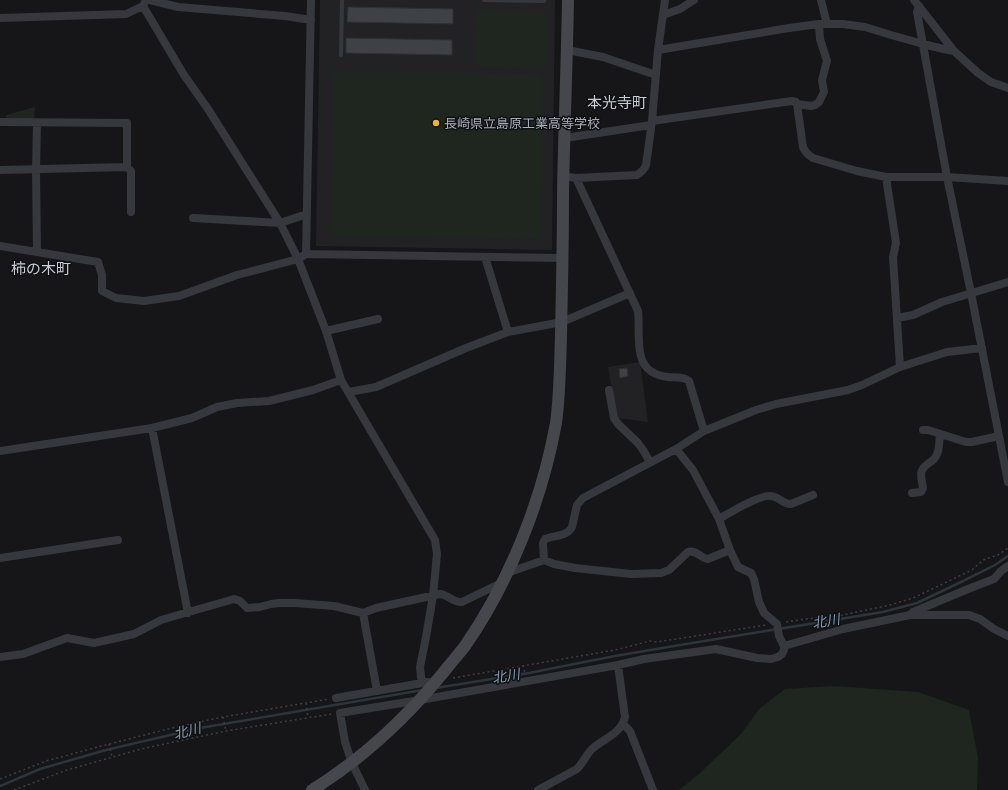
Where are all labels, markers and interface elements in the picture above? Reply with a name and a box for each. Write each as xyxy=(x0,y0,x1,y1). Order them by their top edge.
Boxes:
district label: 本光寺町 xyxy=(587,94,647,111)
place label: 長崎県立島原工業高等学校 xyxy=(444,116,600,130)
marker: 長崎県立島原工業高等学校 xyxy=(431,118,441,128)
district label: 柿の木町 xyxy=(11,260,71,277)
water label: 北川 xyxy=(811,610,843,631)
water label: 北川 xyxy=(491,665,523,686)
water label: 北川 xyxy=(171,719,204,742)

